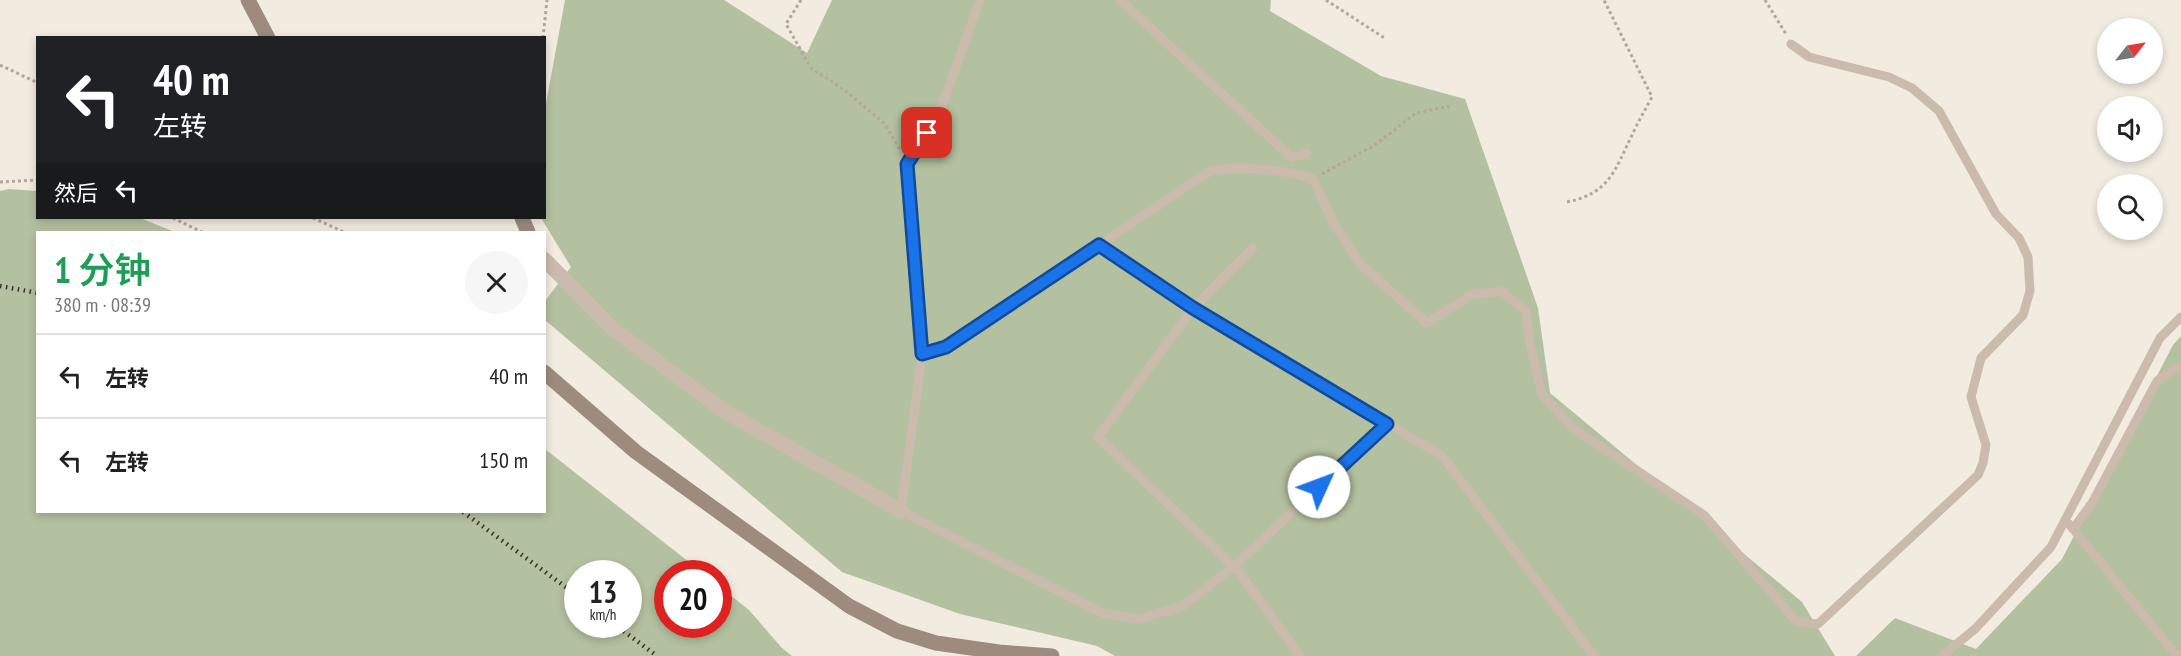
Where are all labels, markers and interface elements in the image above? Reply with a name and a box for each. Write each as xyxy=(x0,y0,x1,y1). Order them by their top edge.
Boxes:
north arrow xyxy=(2097,18,2163,84)
map controls xyxy=(2097,18,2163,240)
text: 40 m xyxy=(153,52,230,107)
icon: left xyxy=(54,60,132,138)
button: sound xyxy=(2097,96,2163,162)
pin xyxy=(901,107,952,158)
text: 左转 xyxy=(153,109,207,143)
icon: arrive xyxy=(910,116,943,149)
icon: left xyxy=(110,174,143,207)
button: search xyxy=(2097,174,2163,240)
text: 然后 xyxy=(54,179,98,207)
text: 1 分钟 xyxy=(54,246,151,293)
button: close xyxy=(465,251,528,314)
text: 380 m · 08:39 xyxy=(54,292,151,318)
icon: left xyxy=(54,360,87,393)
text: 40 m xyxy=(489,362,528,390)
text: 左转 xyxy=(105,364,149,392)
icon: left xyxy=(54,444,87,477)
text: 150 m xyxy=(479,446,528,474)
text: 左转 xyxy=(105,448,149,476)
position arrow xyxy=(1287,455,1351,519)
speed limit sign: 20 xyxy=(654,560,732,638)
text: 13 xyxy=(589,572,617,611)
text: km/h xyxy=(590,605,616,624)

